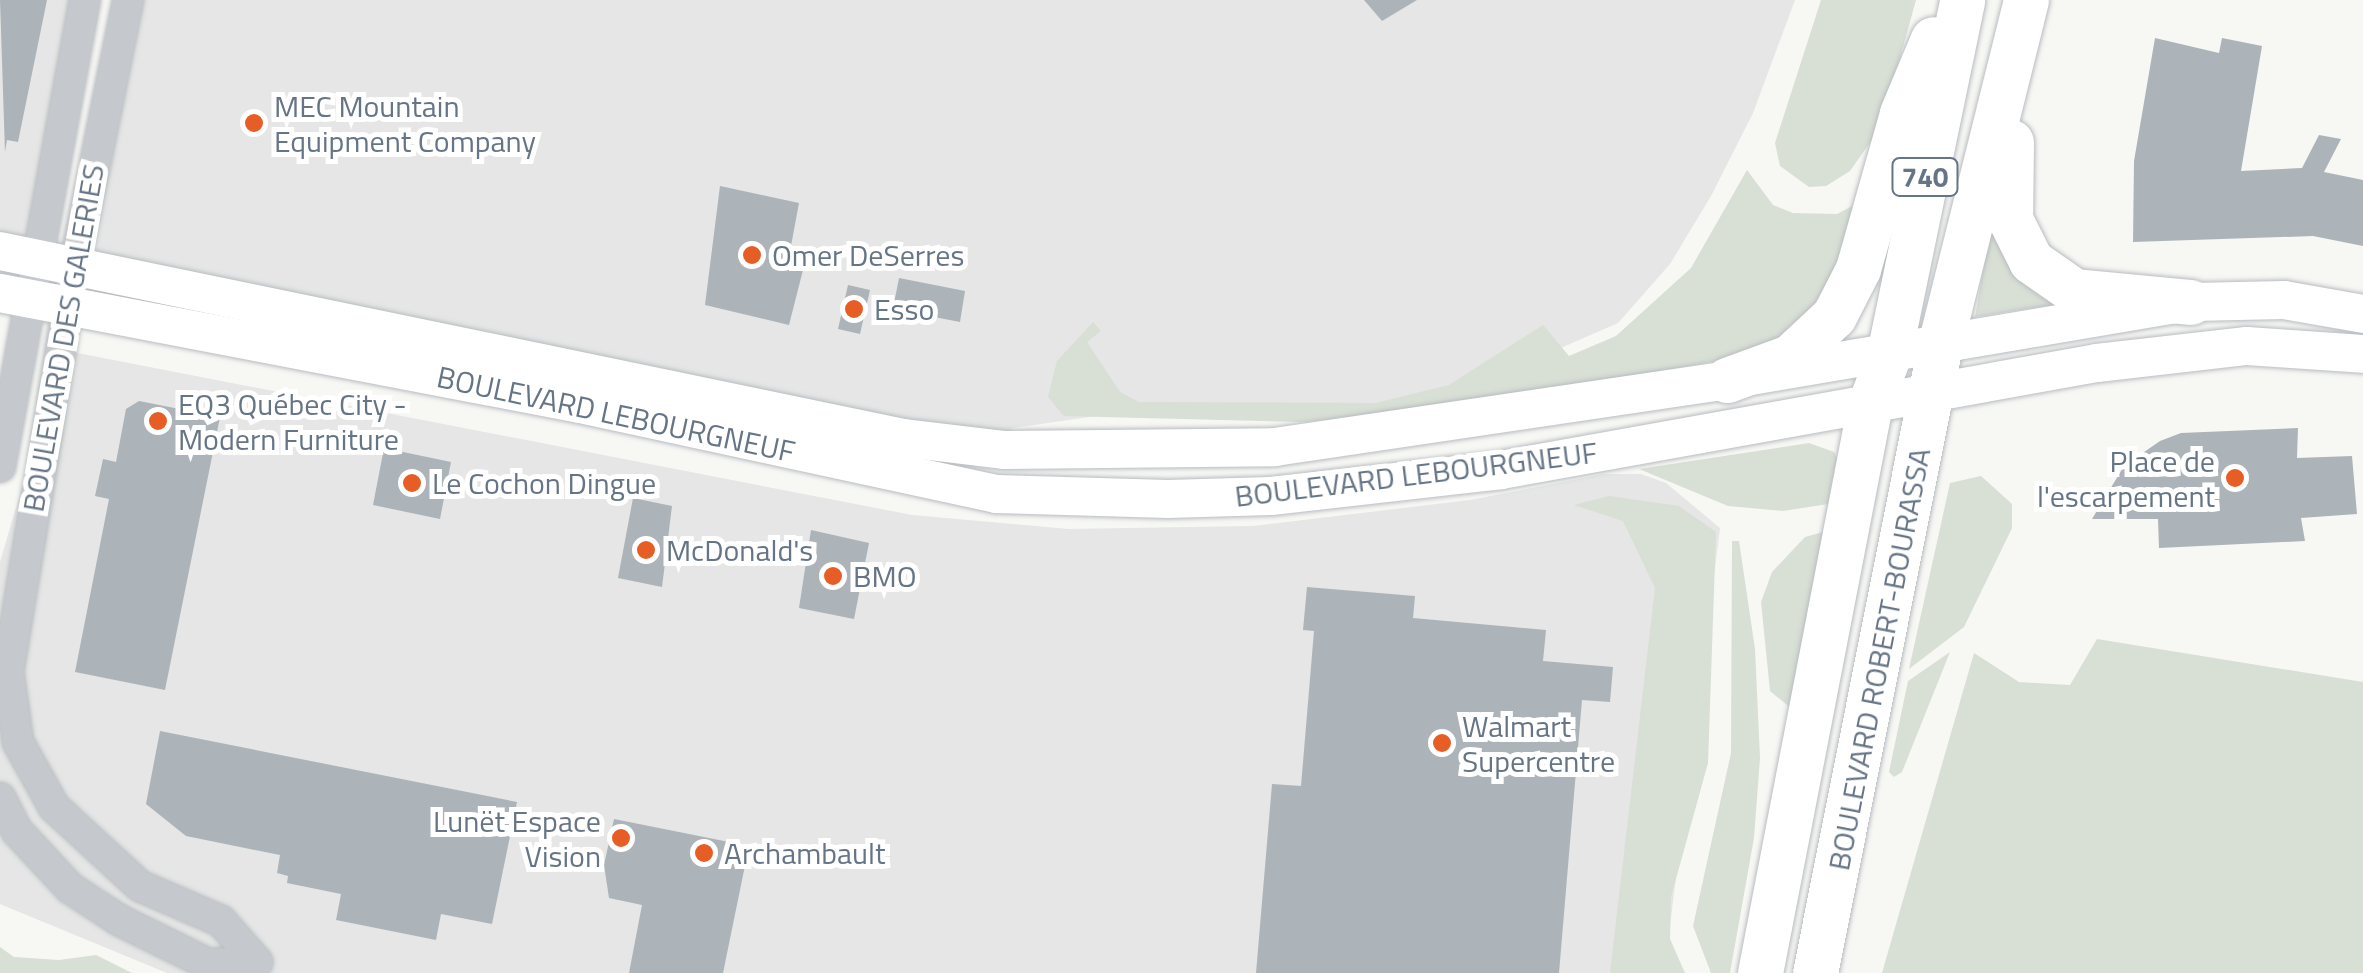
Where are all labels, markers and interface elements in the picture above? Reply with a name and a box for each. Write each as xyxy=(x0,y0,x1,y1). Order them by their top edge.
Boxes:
place label: MEC Mountain Equipment Company xyxy=(274,88,536,158)
marker: MEC Mountain Equipment Company xyxy=(243,112,265,134)
road number: 740 xyxy=(1890,154,1960,200)
street label: BOULEVARD DES GALERIES xyxy=(15,161,111,515)
place label: Omer DeSerres xyxy=(772,237,964,273)
marker: Omer DeSerres xyxy=(741,244,763,266)
place label: Esso xyxy=(874,291,934,327)
marker: Esso xyxy=(843,298,865,320)
street label: BOULEVARD LEBOURGNEUF xyxy=(434,358,798,470)
place label: EQ3 Québec City - Modern Furniture xyxy=(178,386,407,456)
marker: EQ3 Québec City - Modern Furniture xyxy=(147,410,169,432)
street label: BOULEVARD LEBOURGNEUF xyxy=(1233,434,1599,514)
place label: Place de l'escarpement xyxy=(2037,443,2215,514)
street label: BOULEVARD ROBERT-BOURASSA xyxy=(1820,445,1938,873)
place label: Le Cochon Dingue xyxy=(432,465,656,501)
marker: Place de l'escarpement xyxy=(2224,467,2246,489)
marker: Le Cochon Dingue xyxy=(401,472,423,494)
place label: McDonald's xyxy=(666,532,813,568)
marker: McDonald's xyxy=(635,539,657,561)
place label: BMO xyxy=(853,558,916,594)
marker: BMO xyxy=(822,565,844,587)
place label: Walmart Supercentre xyxy=(1462,708,1615,778)
marker: Walmart Supercentre xyxy=(1431,732,1453,754)
place label: Lunët Espace Vision xyxy=(433,803,601,874)
marker: Lunët Espace Vision xyxy=(610,827,632,849)
place label: Archambault xyxy=(724,835,885,871)
marker: Archambault xyxy=(693,842,715,864)

